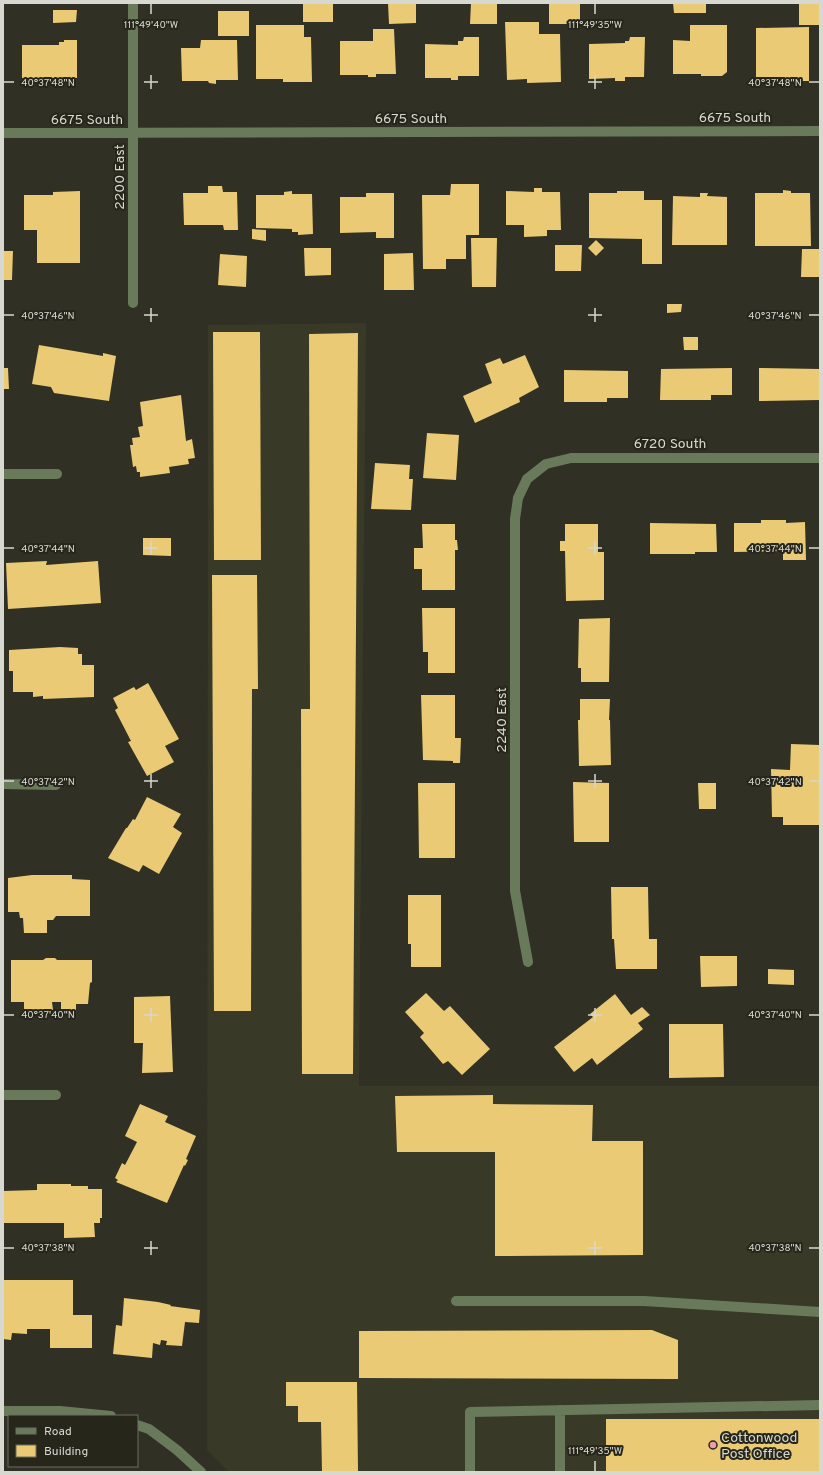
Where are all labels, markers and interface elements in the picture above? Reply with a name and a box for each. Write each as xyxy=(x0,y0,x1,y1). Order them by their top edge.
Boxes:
text: 111°49'40"W xyxy=(124,19,178,32)
text: 111°49'35"W xyxy=(568,19,622,32)
text: 40°37'48"N xyxy=(21,77,75,90)
text: 40°37'48"N xyxy=(748,77,802,90)
street label: 6675 South xyxy=(699,110,771,127)
street label: 6675 South xyxy=(375,111,447,128)
street label: 6675 South xyxy=(51,112,123,129)
street label: 2200 East xyxy=(112,144,129,210)
text: 40°37'46"N xyxy=(21,310,75,323)
text: 40°37'46"N xyxy=(748,310,802,323)
street label: 6720 South xyxy=(634,436,706,453)
text: 40°37'44"N xyxy=(21,543,75,556)
text: 40°37'44"N xyxy=(748,543,802,556)
street label: 2240 East xyxy=(494,687,511,753)
text: 40°37'42"N xyxy=(21,776,75,789)
text: 40°37'42"N xyxy=(748,776,802,789)
text: 40°37'40"N xyxy=(21,1009,75,1022)
text: 40°37'40"N xyxy=(748,1009,802,1022)
text: 40°37'38"N xyxy=(21,1242,75,1255)
text: 40°37'38"N xyxy=(748,1242,802,1255)
legend xyxy=(8,1415,138,1467)
text: Road xyxy=(44,1424,72,1440)
place label: Cottonwood Post Office xyxy=(721,1430,797,1463)
marker: Cottonwood Post Office xyxy=(708,1440,718,1450)
text: Building xyxy=(44,1444,88,1460)
text: 111°49'35"W xyxy=(568,1445,622,1458)

